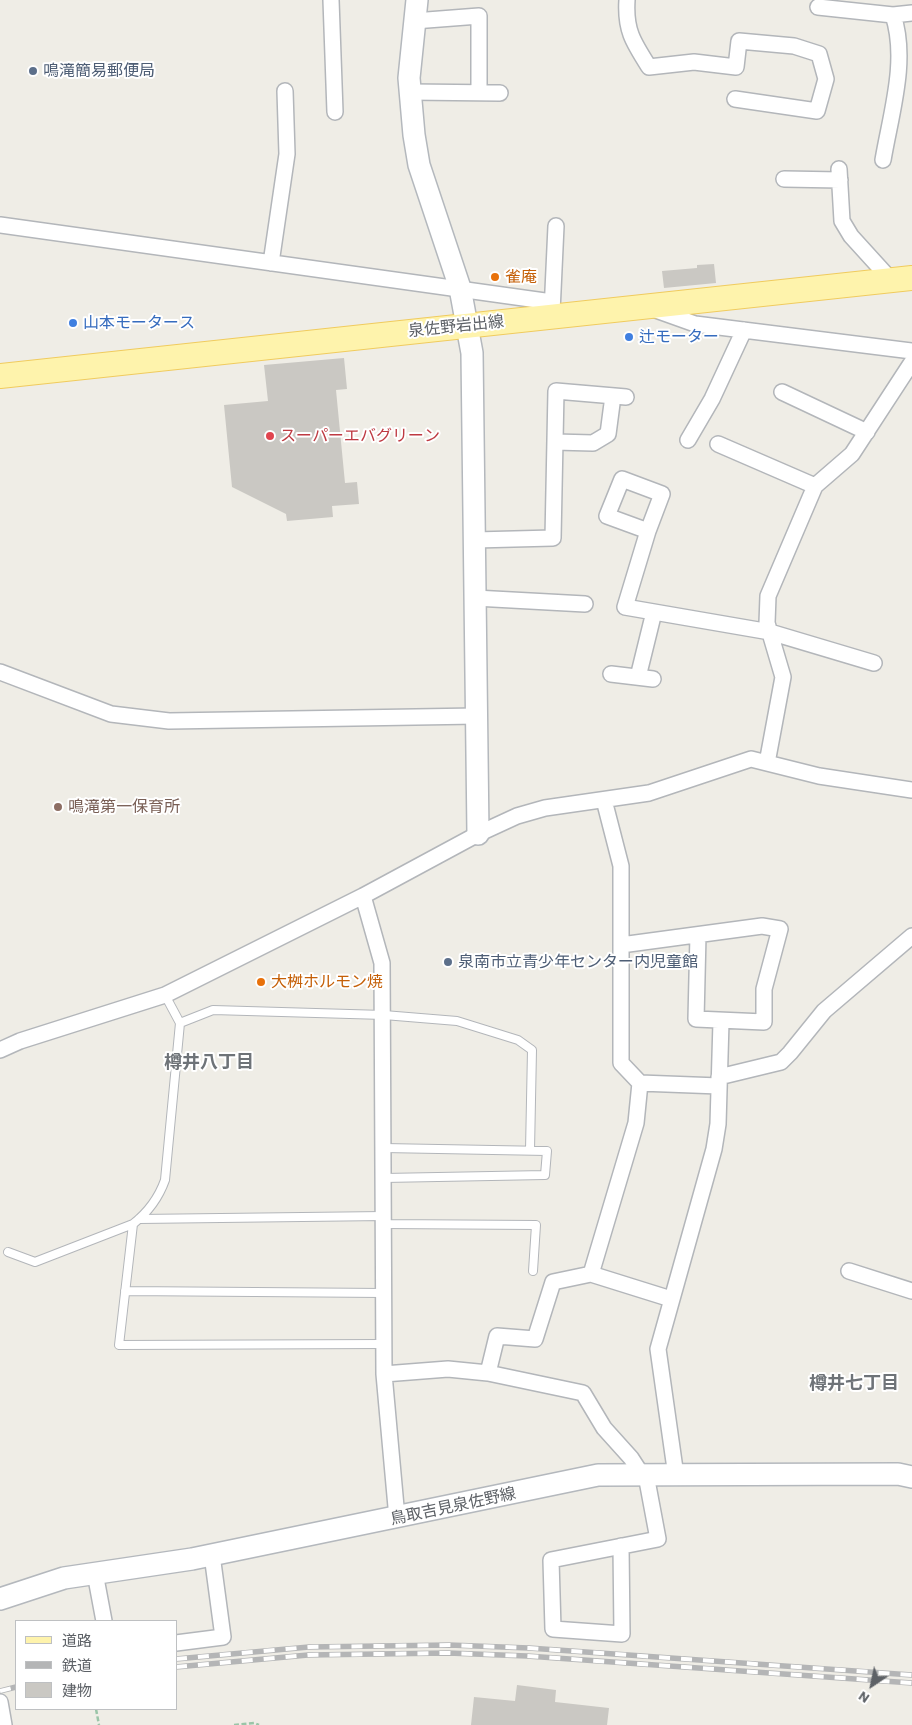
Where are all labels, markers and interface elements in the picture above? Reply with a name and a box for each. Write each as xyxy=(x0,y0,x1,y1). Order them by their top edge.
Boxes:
place label: 鳴滝簡易郵便局 xyxy=(43,61,155,81)
marker: 鳴滝簡易郵便局 xyxy=(27,65,39,77)
place label: 雀庵 xyxy=(505,267,537,287)
marker: 雀庵 xyxy=(489,271,501,283)
street label: 泉佐野岩出線 xyxy=(407,311,505,341)
place label: 山本モータース xyxy=(83,313,195,333)
marker: 山本モータース xyxy=(67,317,79,329)
place label: 辻モーター xyxy=(639,327,719,347)
marker: 辻モーター xyxy=(623,331,635,343)
place label: スーパーエバグリーン xyxy=(280,426,440,446)
marker: スーパーエバグリーン xyxy=(264,430,276,442)
place label: 鳴滝第一保育所 xyxy=(68,797,180,817)
marker: 鳴滝第一保育所 xyxy=(52,801,64,813)
place label: 泉南市立青少年センター内児童館 xyxy=(458,952,698,972)
marker: 泉南市立青少年センター内児童館 xyxy=(442,956,454,968)
place label: 大桝ホルモン焼 xyxy=(271,972,383,992)
marker: 大桝ホルモン焼 xyxy=(255,976,267,988)
district label: 樽井八丁目 xyxy=(164,1051,254,1073)
district label: 樽井七丁目 xyxy=(809,1372,899,1394)
street label: 鳥取吉見泉佐野線 xyxy=(388,1483,518,1529)
legend xyxy=(15,1620,178,1710)
text: 道路 xyxy=(62,1631,92,1649)
text: 鉄道 xyxy=(62,1656,92,1674)
north arrow xyxy=(847,1660,897,1710)
text: 建物 xyxy=(62,1681,92,1699)
text: N xyxy=(855,1688,872,1708)

